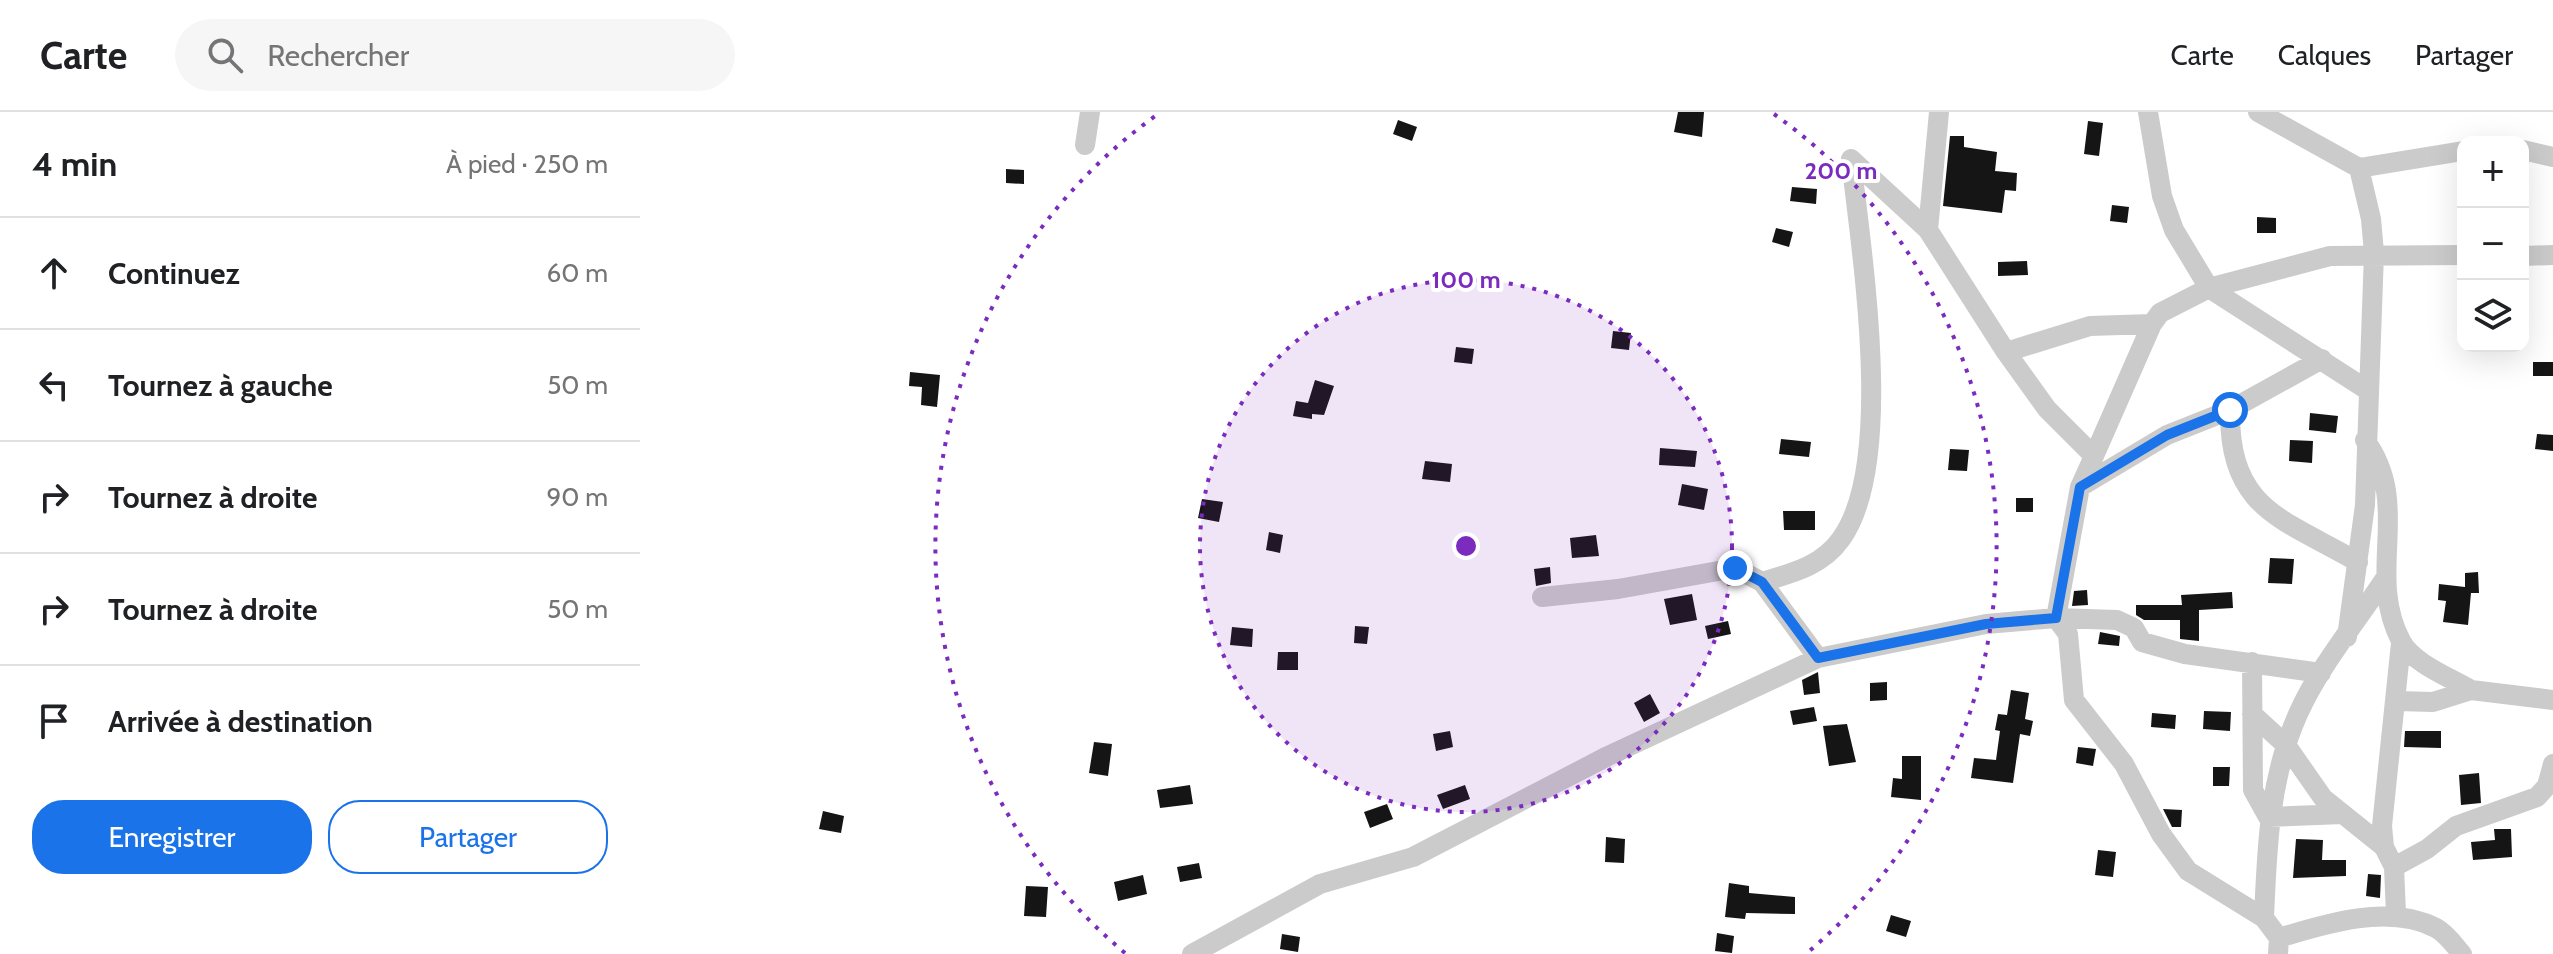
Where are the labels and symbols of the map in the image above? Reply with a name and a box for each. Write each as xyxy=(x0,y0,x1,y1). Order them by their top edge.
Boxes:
text: 200 m xyxy=(1805,156,1877,185)
text: 100 m xyxy=(1431,265,1501,294)
route start xyxy=(2212,392,2248,428)
centre of rings xyxy=(1452,532,1480,560)
route end xyxy=(1717,550,1753,586)

